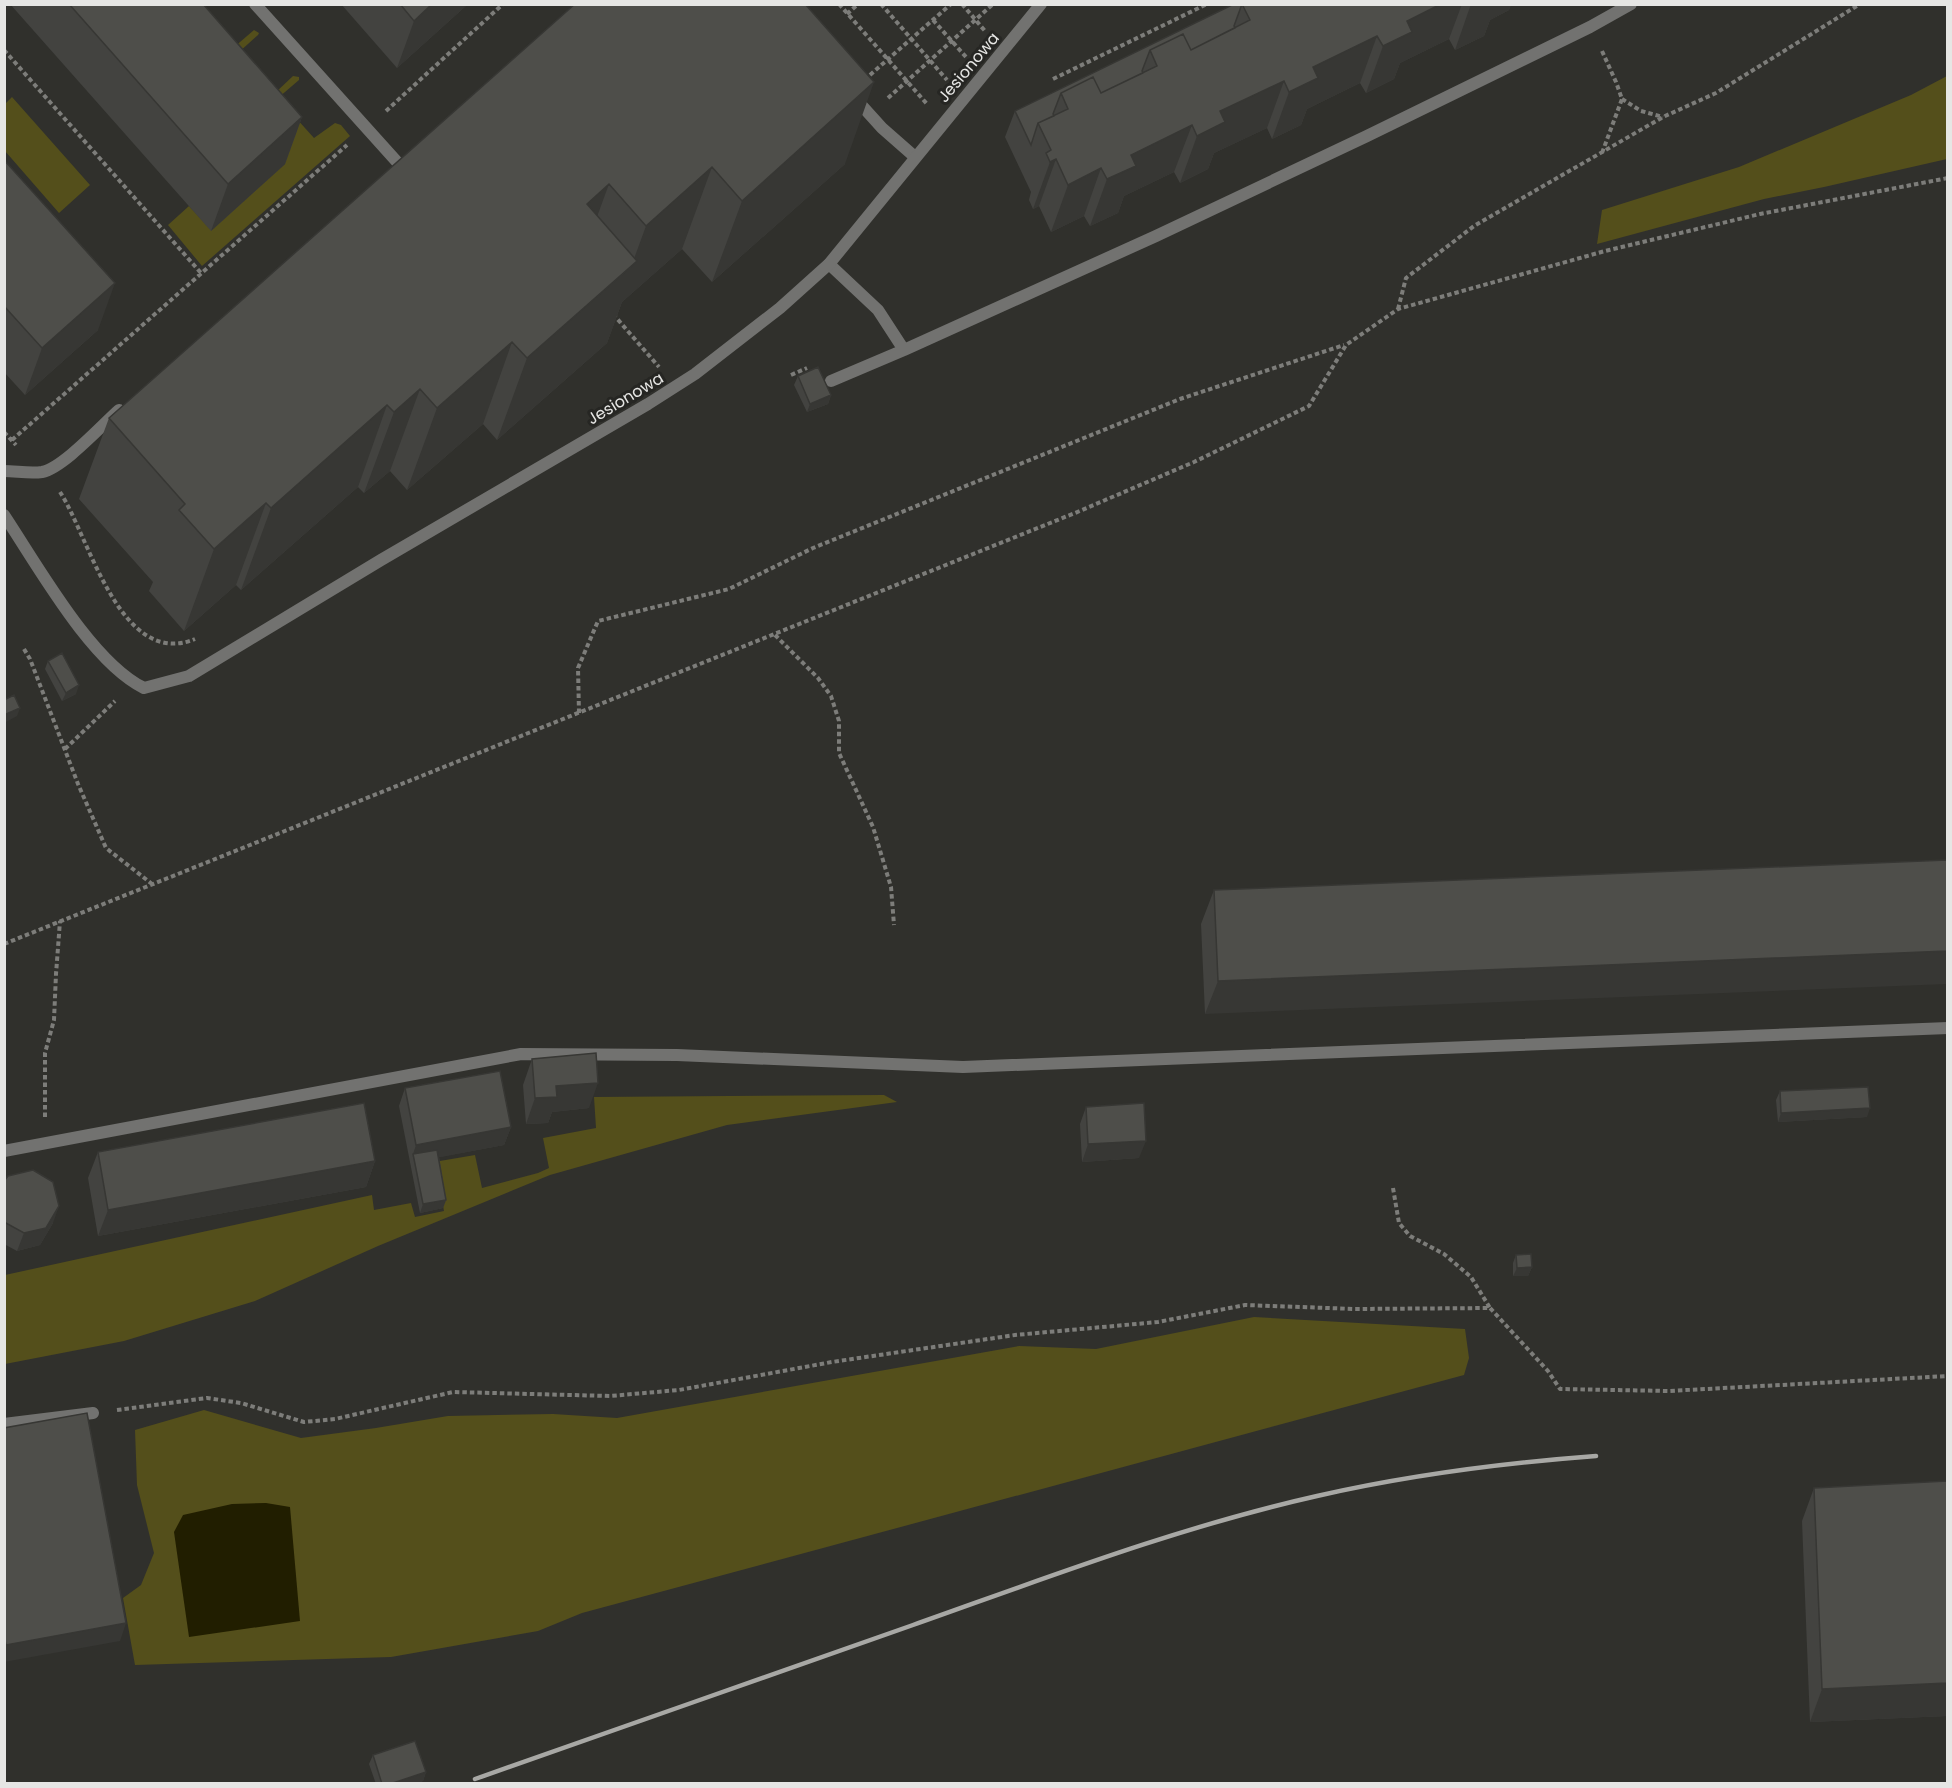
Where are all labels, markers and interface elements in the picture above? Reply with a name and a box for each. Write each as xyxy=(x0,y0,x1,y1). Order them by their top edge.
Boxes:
street label: Jesionowa xyxy=(932,27,1005,107)
street label: Jesionowa xyxy=(583,367,668,430)

